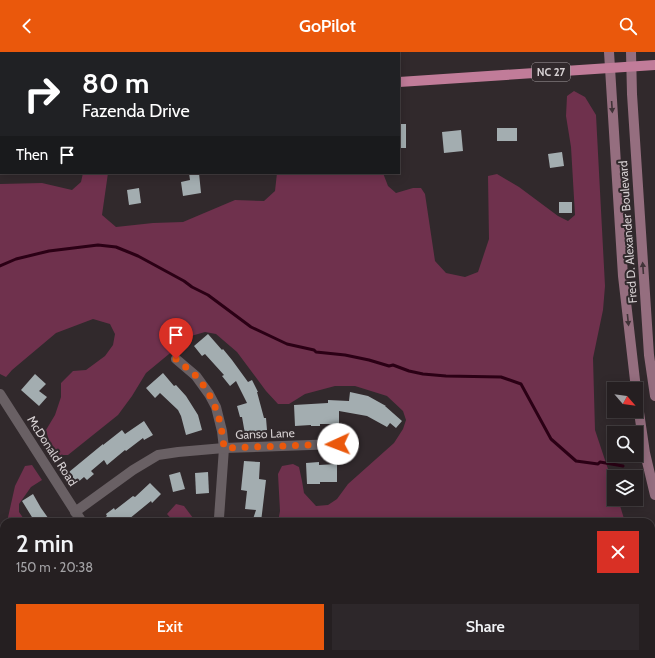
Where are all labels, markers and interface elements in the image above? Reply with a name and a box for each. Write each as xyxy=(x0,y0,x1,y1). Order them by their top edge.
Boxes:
icon: back xyxy=(16,15,38,37)
text: GoPilot xyxy=(299,15,356,37)
icon: search xyxy=(617,15,639,37)
road number: NC 27 xyxy=(532,63,570,81)
text: 80 m xyxy=(82,66,149,100)
icon: right xyxy=(16,68,68,120)
text: Fazenda Drive xyxy=(82,100,190,122)
one-way arrow xyxy=(608,101,615,113)
icon: arrive xyxy=(56,144,78,166)
text: Then xyxy=(16,146,48,164)
street label: Fred D. Alexander Boulevard xyxy=(615,160,640,304)
one-way arrow xyxy=(640,262,647,274)
one-way arrow xyxy=(624,314,631,326)
pin xyxy=(159,318,193,359)
icon: arrive xyxy=(165,324,187,346)
north arrow xyxy=(607,382,643,418)
map controls xyxy=(607,382,643,506)
street label: McDonald Road xyxy=(24,413,81,489)
position arrow xyxy=(317,423,359,465)
street label: Ganso Lane xyxy=(235,425,295,442)
button: search xyxy=(607,426,643,462)
button: layers xyxy=(607,470,643,506)
text: 2 min xyxy=(16,529,74,558)
button: close xyxy=(597,531,639,573)
text: 150 m · 20:38 xyxy=(16,559,93,575)
button: Exit xyxy=(16,604,324,650)
button: Share xyxy=(332,604,639,650)

